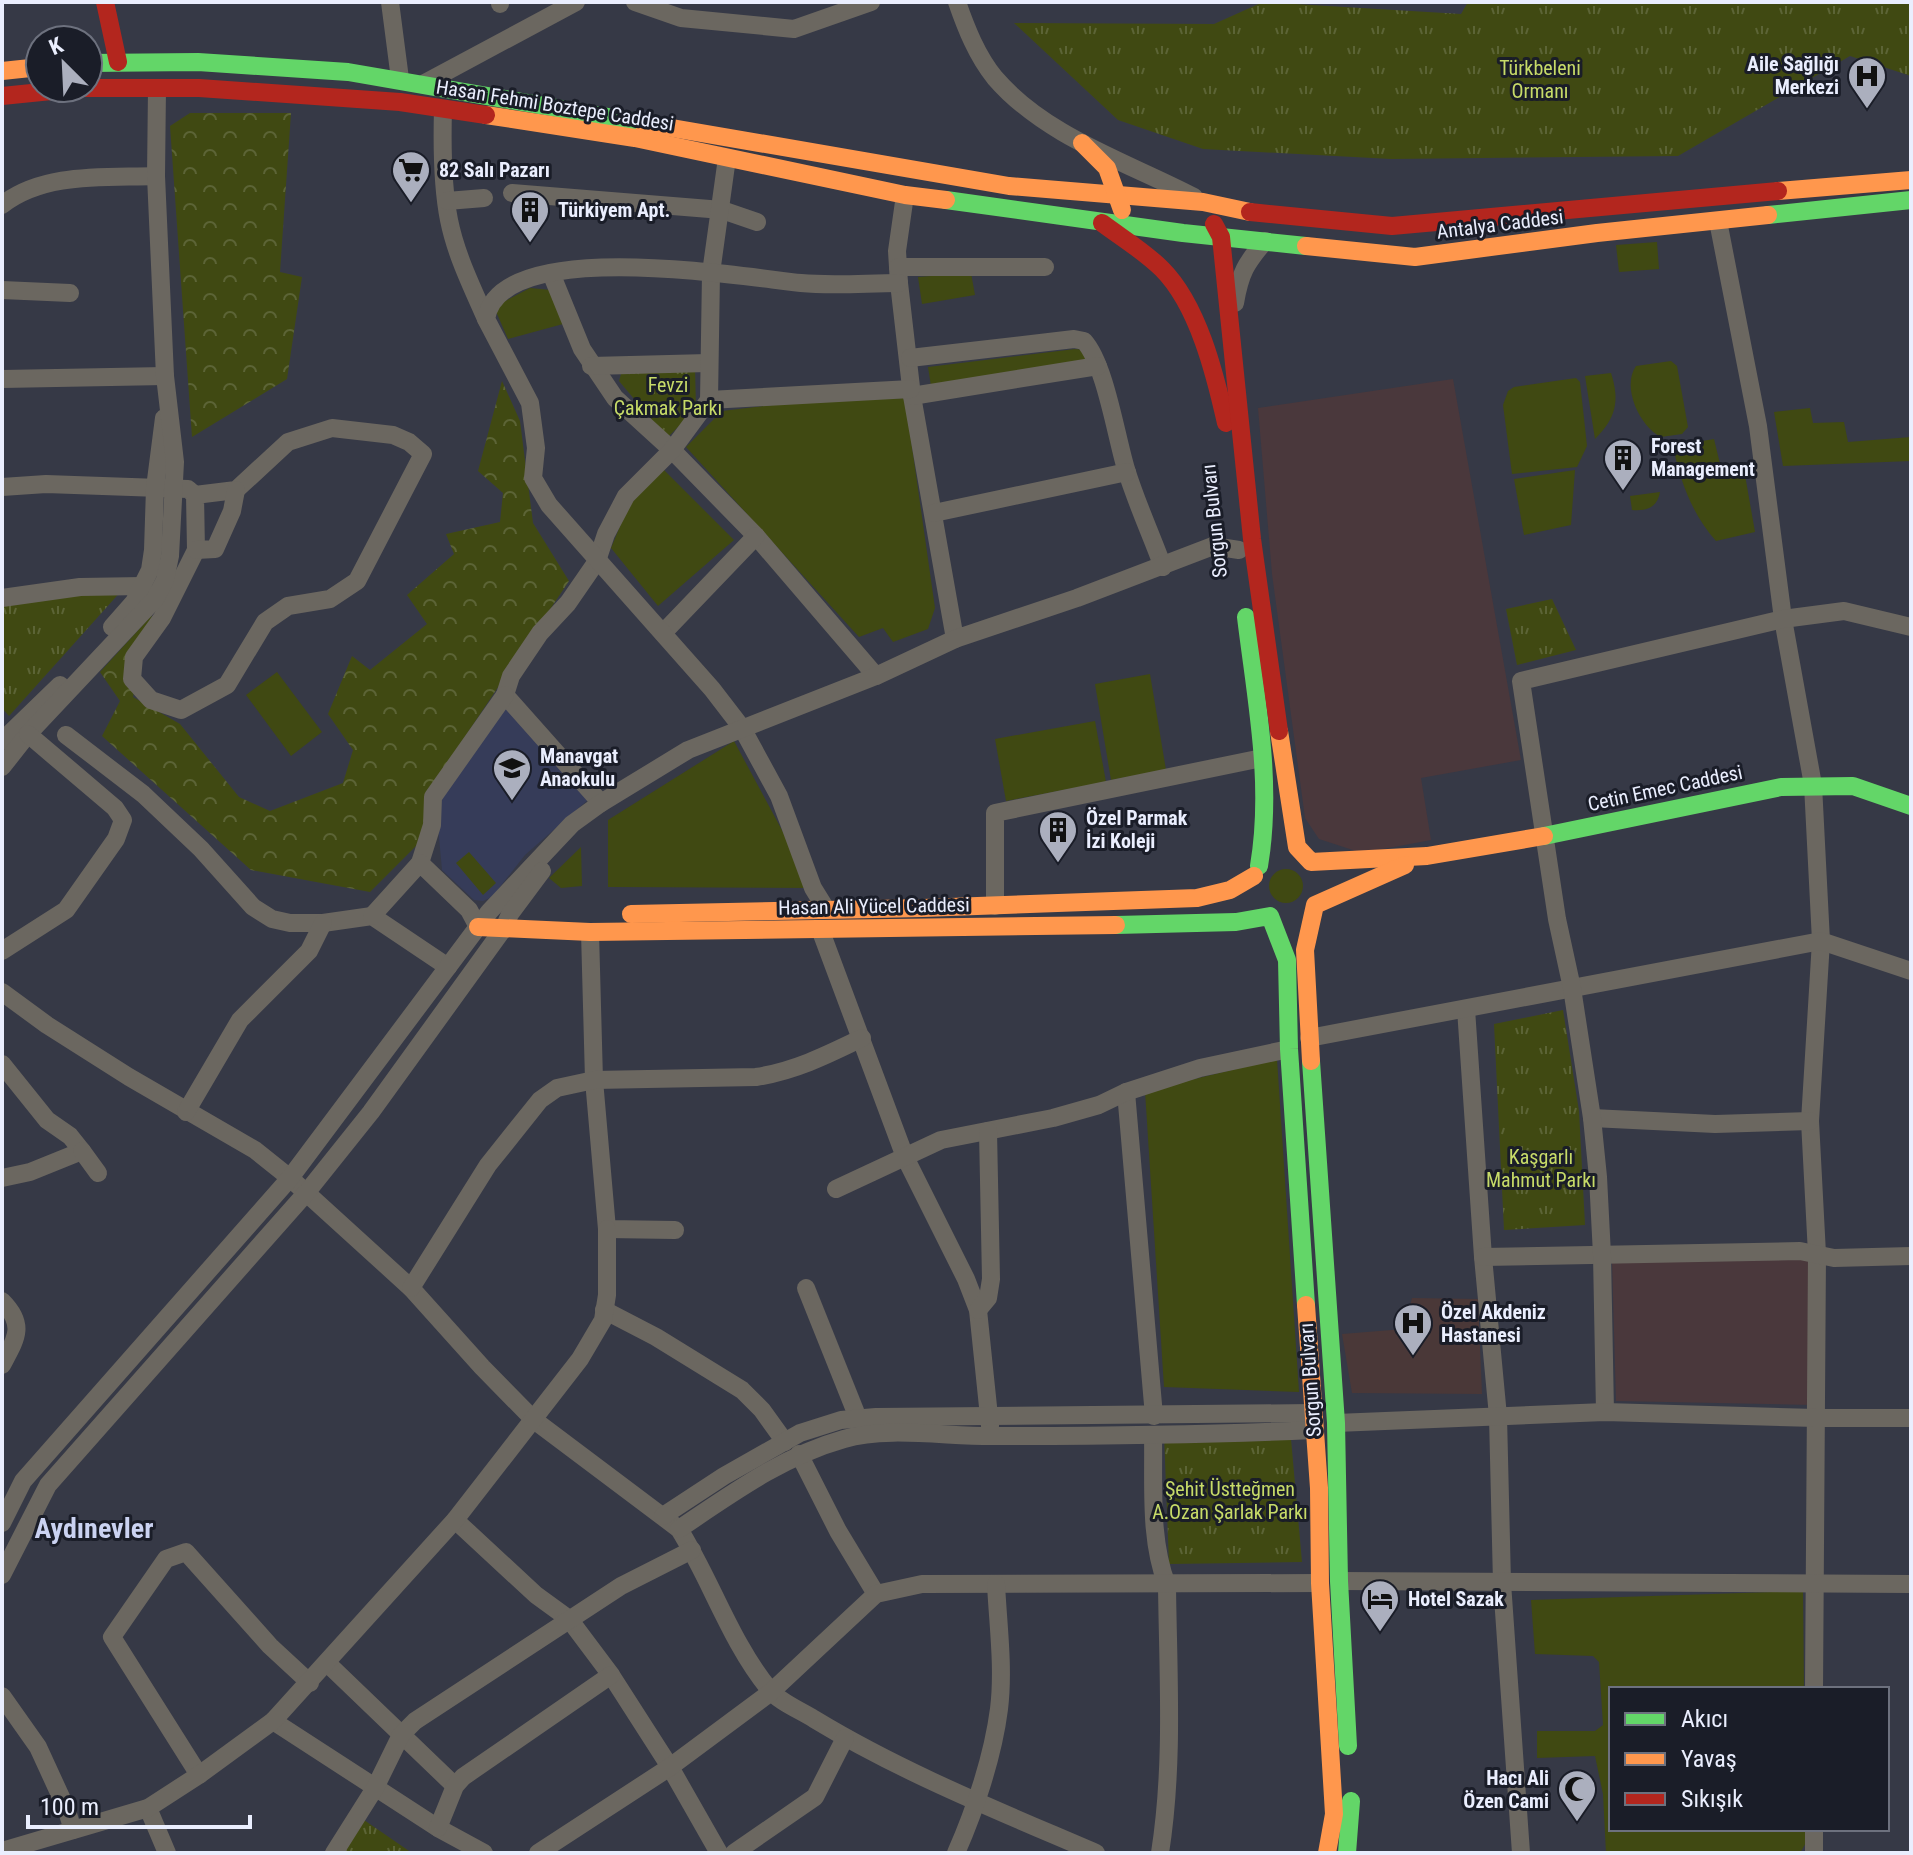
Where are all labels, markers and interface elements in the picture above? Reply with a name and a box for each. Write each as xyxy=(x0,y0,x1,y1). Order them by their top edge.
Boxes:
north arrow xyxy=(24,24,104,104)
text: K xyxy=(45,32,67,60)
place label: Aile Sağlığı Merkezi xyxy=(1747,52,1839,99)
hospital icon: Aile Sağlığı Merkezi xyxy=(1846,55,1888,110)
park label: Türkbeleni Ormanı xyxy=(1499,56,1581,103)
street label: Hasan Fehmi Boztepe Caddesi xyxy=(434,74,676,136)
supermarket icon: 82 Salı Pazarı xyxy=(390,149,432,204)
place label: 82 Salı Pazarı xyxy=(439,158,550,182)
building icon: Türkiyem Apt. xyxy=(509,189,551,244)
place label: Türkiyem Apt. xyxy=(558,198,670,222)
street label: Antalya Caddesi xyxy=(1435,204,1565,244)
park label: Fevzi Çakmak Parkı xyxy=(614,373,722,420)
place label: Forest Management xyxy=(1651,434,1755,481)
building icon: Forest Management xyxy=(1602,437,1644,492)
street label: Sorgun Bulvarı xyxy=(1196,463,1232,579)
place label: Manavgat Anaokulu xyxy=(540,744,618,791)
school or university icon: Manavgat Anaokulu xyxy=(491,747,533,802)
street label: Cetin Emec Caddesi xyxy=(1585,760,1745,816)
place label: Özel Parmak İzi Koleji xyxy=(1086,806,1188,853)
building icon: Özel Parmak İzi Koleji xyxy=(1037,809,1079,864)
street label: Hasan Ali Yücel Caddesi xyxy=(778,892,970,920)
park label: Kaşgarlı Mahmut Parkı xyxy=(1486,1145,1596,1192)
place label: Özel Akdeniz Hastanesi xyxy=(1441,1300,1546,1347)
hospital icon: Özel Akdeniz Hastanesi xyxy=(1392,1302,1434,1357)
street label: Sorgun Bulvarı xyxy=(1294,1322,1326,1438)
park label: Şehit Üstteğmen A.Ozan Şarlak Parkı xyxy=(1152,1477,1308,1524)
district label: Aydınevler xyxy=(35,1512,153,1545)
hotel icon: Hotel Sazak xyxy=(1359,1578,1401,1633)
place label: Hotel Sazak xyxy=(1408,1587,1504,1611)
legend xyxy=(1609,1687,1889,1831)
text: Akıcı xyxy=(1681,1705,1728,1733)
text: Yavaş xyxy=(1681,1745,1737,1773)
place label: Hacı Ali Özen Cami xyxy=(1463,1766,1549,1813)
mosque icon: Hacı Ali Özen Cami xyxy=(1556,1768,1598,1823)
scale bar xyxy=(28,1779,250,1829)
text: Sıkışık xyxy=(1681,1785,1743,1813)
text: 100 m xyxy=(40,1793,99,1821)

